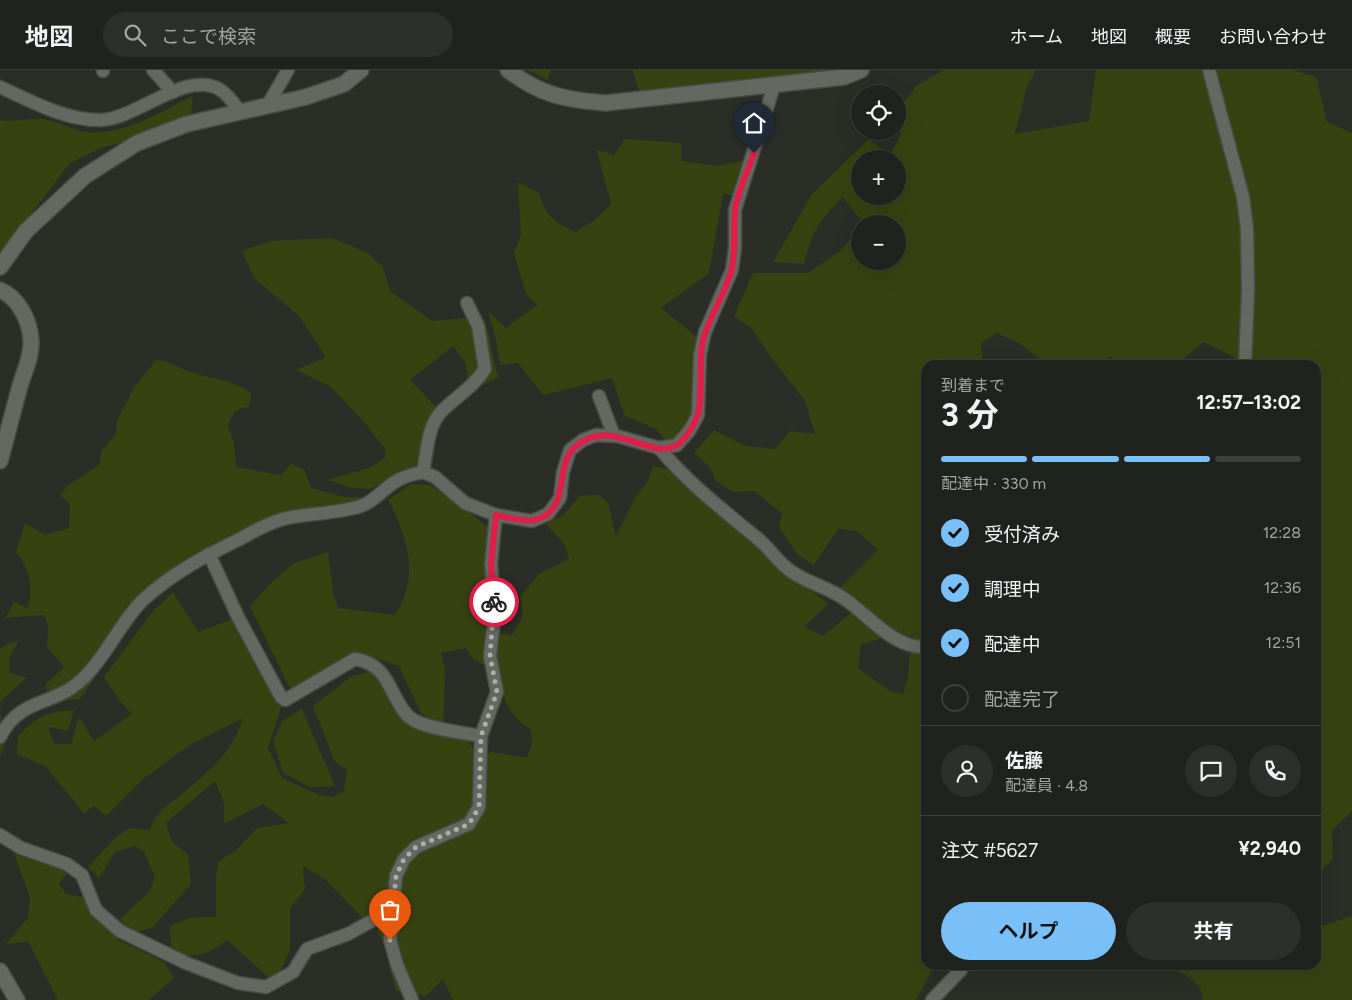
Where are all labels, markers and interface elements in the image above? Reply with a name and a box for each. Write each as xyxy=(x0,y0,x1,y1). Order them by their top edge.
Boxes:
search box xyxy=(103,12,453,57)
icon: search xyxy=(121,21,149,49)
text: 地図 xyxy=(25,22,73,51)
text: ここで検索 xyxy=(161,25,256,48)
text: ホーム xyxy=(1010,26,1063,48)
text: 地図 xyxy=(1091,26,1127,48)
text: 概要 xyxy=(1155,26,1191,48)
text: お問い合わせ xyxy=(1219,26,1327,48)
map controls xyxy=(851,85,906,270)
button: locate xyxy=(851,85,906,140)
pin xyxy=(733,102,775,153)
icon: home xyxy=(740,109,768,137)
button: + xyxy=(851,150,906,205)
button: − xyxy=(851,215,906,270)
text: 到着まで xyxy=(941,376,1005,395)
text: 12:57–13:02 xyxy=(1197,391,1301,414)
text: 3 分 xyxy=(941,396,998,434)
text: 配達中 · 330 m xyxy=(941,474,1046,493)
icon: check xyxy=(941,519,969,547)
text: 受付済み xyxy=(984,523,1060,546)
text: 12:28 xyxy=(1263,523,1301,542)
icon: check xyxy=(941,574,969,602)
courier xyxy=(469,577,519,627)
text: 調理中 xyxy=(984,578,1041,601)
text: 12:36 xyxy=(1264,578,1301,597)
icon: bike xyxy=(480,588,508,616)
icon: check xyxy=(941,629,969,657)
text: 配達中 xyxy=(984,633,1041,656)
text: 12:51 xyxy=(1266,633,1301,652)
text: 配達完了 xyxy=(984,688,1060,711)
button: person xyxy=(941,745,993,797)
button: chat xyxy=(1185,745,1237,797)
button: phone xyxy=(1249,745,1301,797)
text: 佐藤 xyxy=(1005,749,1043,772)
text: 配達員 · 4.8 xyxy=(1005,776,1088,795)
text: ¥2,940 xyxy=(1238,837,1301,860)
text: 注文 #5627 xyxy=(941,839,1038,862)
pin xyxy=(369,889,411,940)
icon: bag xyxy=(376,896,404,924)
button: ヘルプ xyxy=(941,902,1116,960)
button: 共有 xyxy=(1126,902,1301,960)

